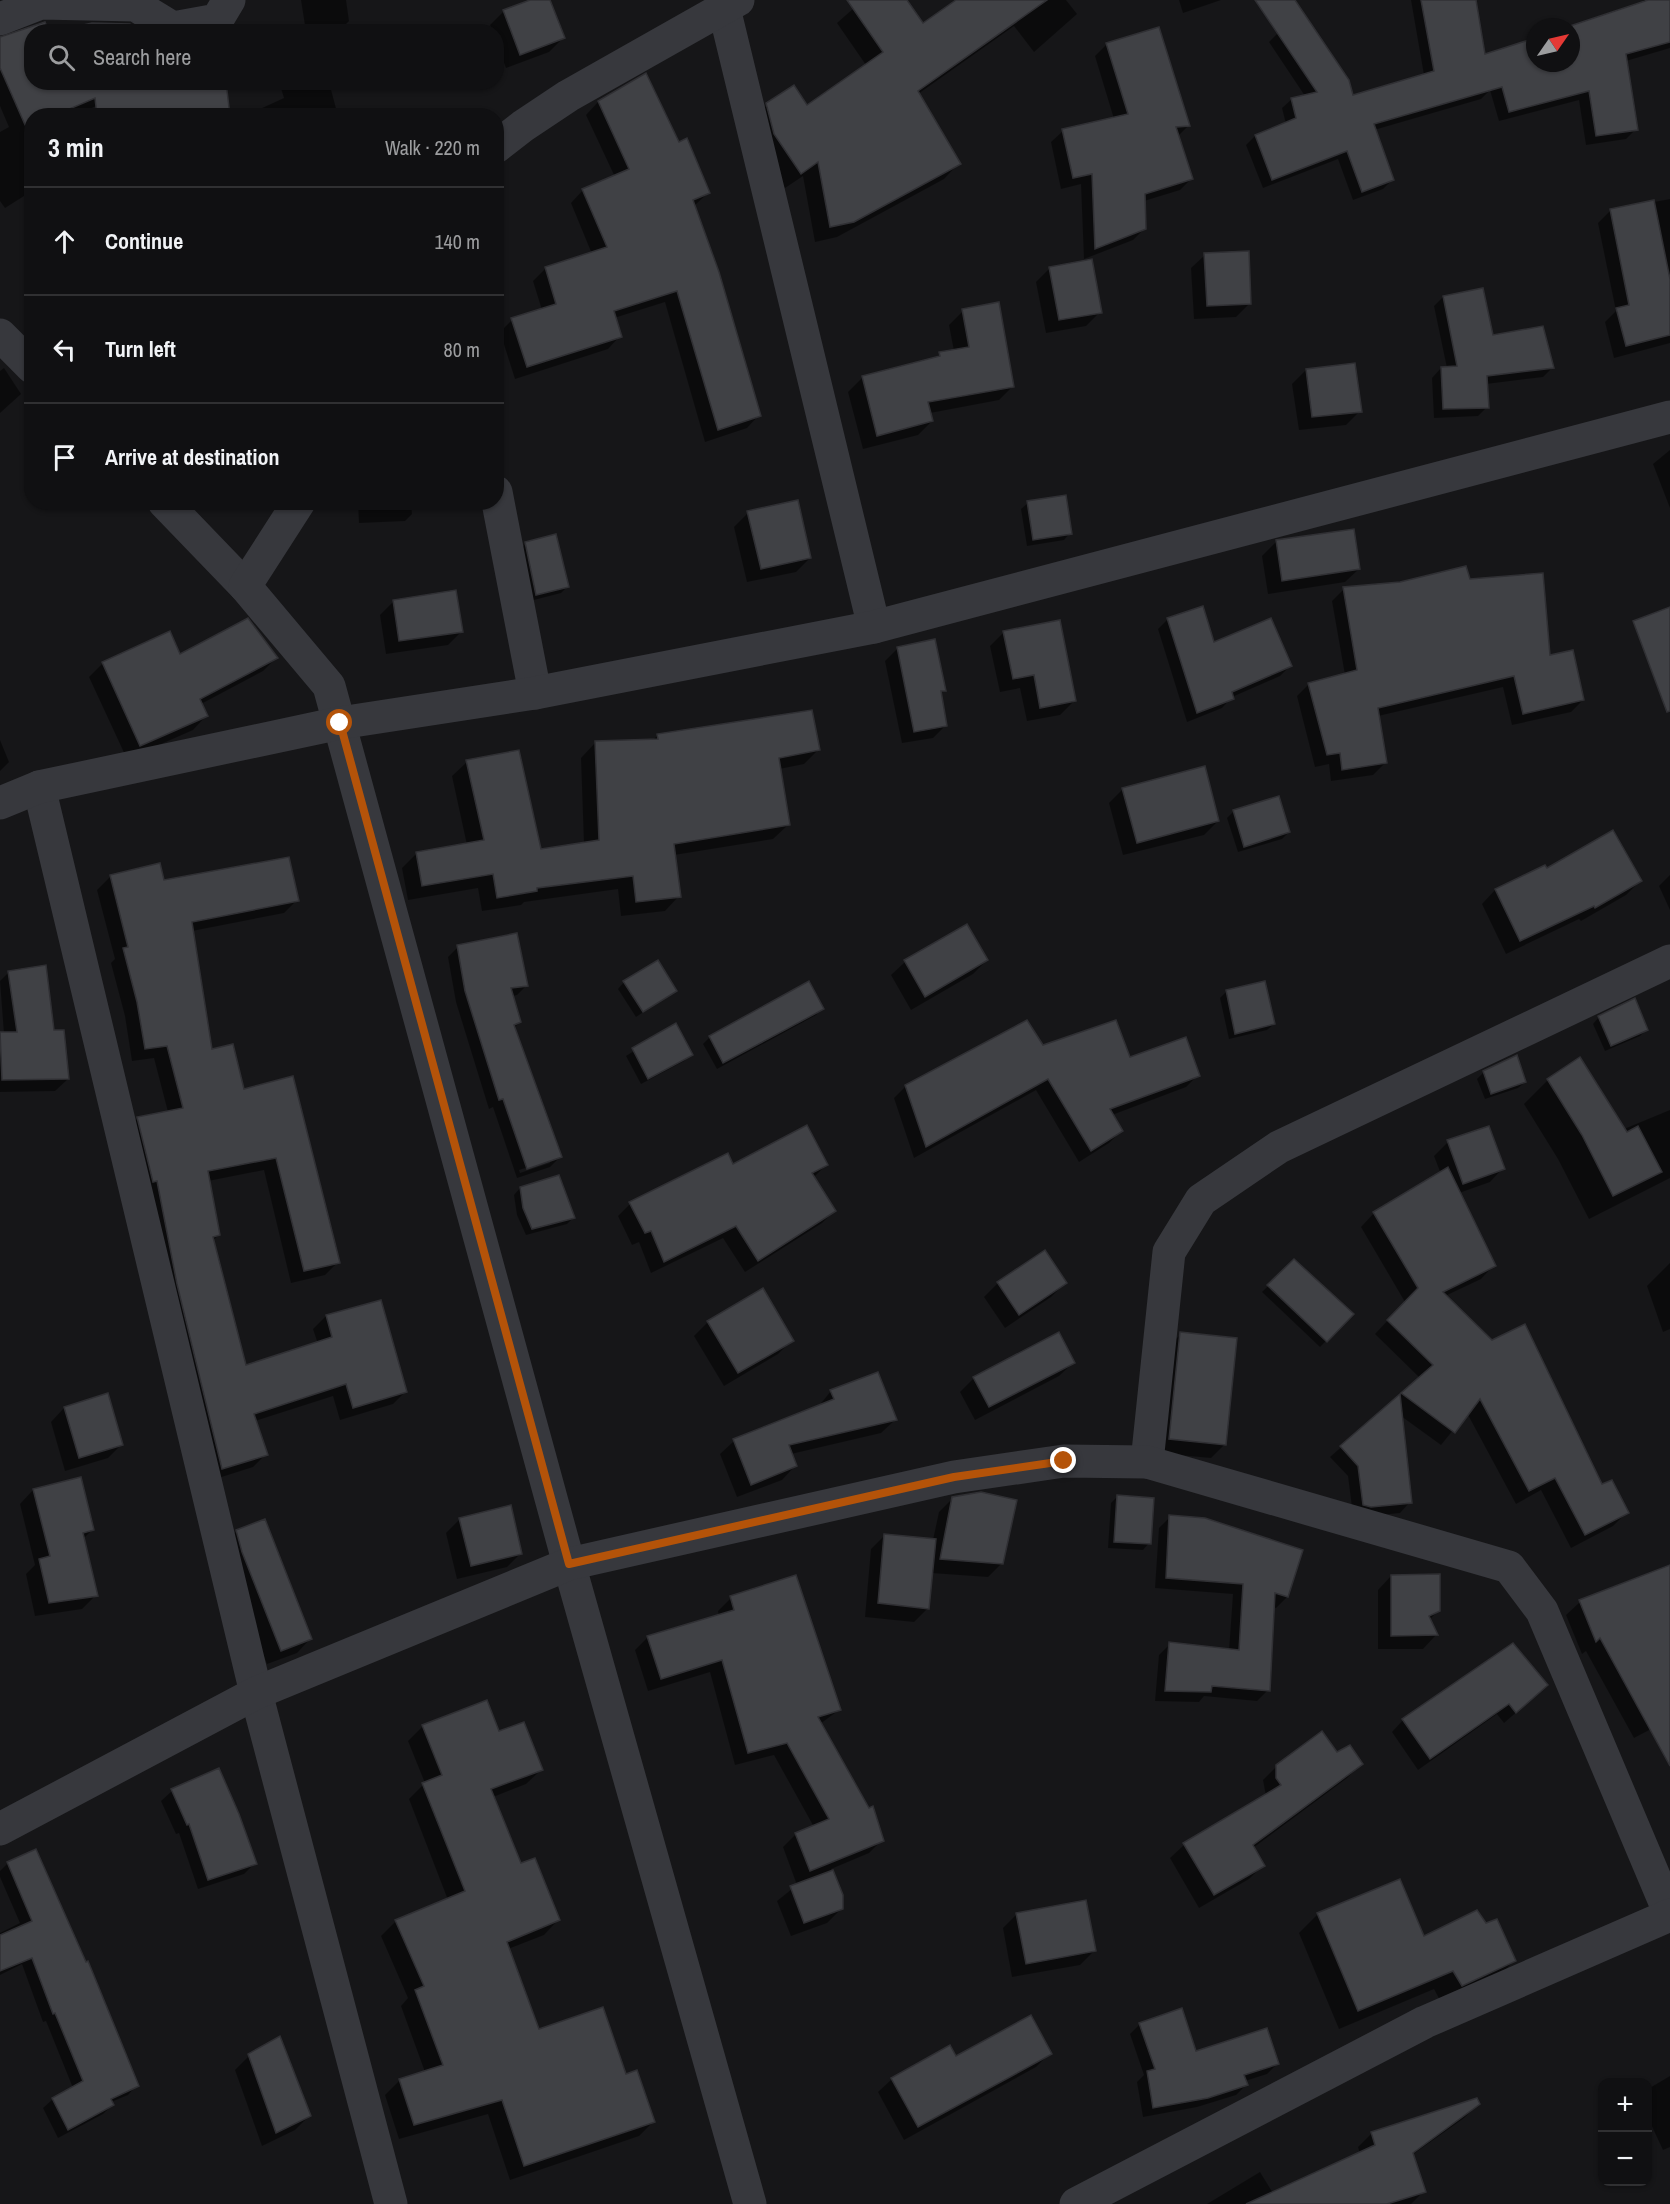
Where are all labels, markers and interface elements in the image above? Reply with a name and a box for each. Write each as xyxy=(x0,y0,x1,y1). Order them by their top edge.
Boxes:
north arrow xyxy=(1526,18,1580,72)
search box xyxy=(24,24,504,90)
icon: search xyxy=(45,41,78,74)
text: Search here xyxy=(93,42,191,72)
text: 3 min xyxy=(48,130,104,165)
text: Walk · 220 m xyxy=(385,134,480,161)
icon: ahead xyxy=(48,225,81,258)
text: Continue xyxy=(105,226,183,256)
text: 140 m xyxy=(434,228,480,255)
icon: left xyxy=(48,333,81,366)
text: Turn left xyxy=(105,334,176,364)
text: 80 m xyxy=(444,336,480,363)
icon: arrive xyxy=(48,441,81,474)
text: Arrive at destination xyxy=(105,442,279,472)
route start xyxy=(326,709,352,735)
route end xyxy=(1050,1447,1076,1473)
map controls xyxy=(1598,2078,1652,2186)
button: + xyxy=(1598,2078,1652,2132)
button: − xyxy=(1598,2132,1652,2186)

